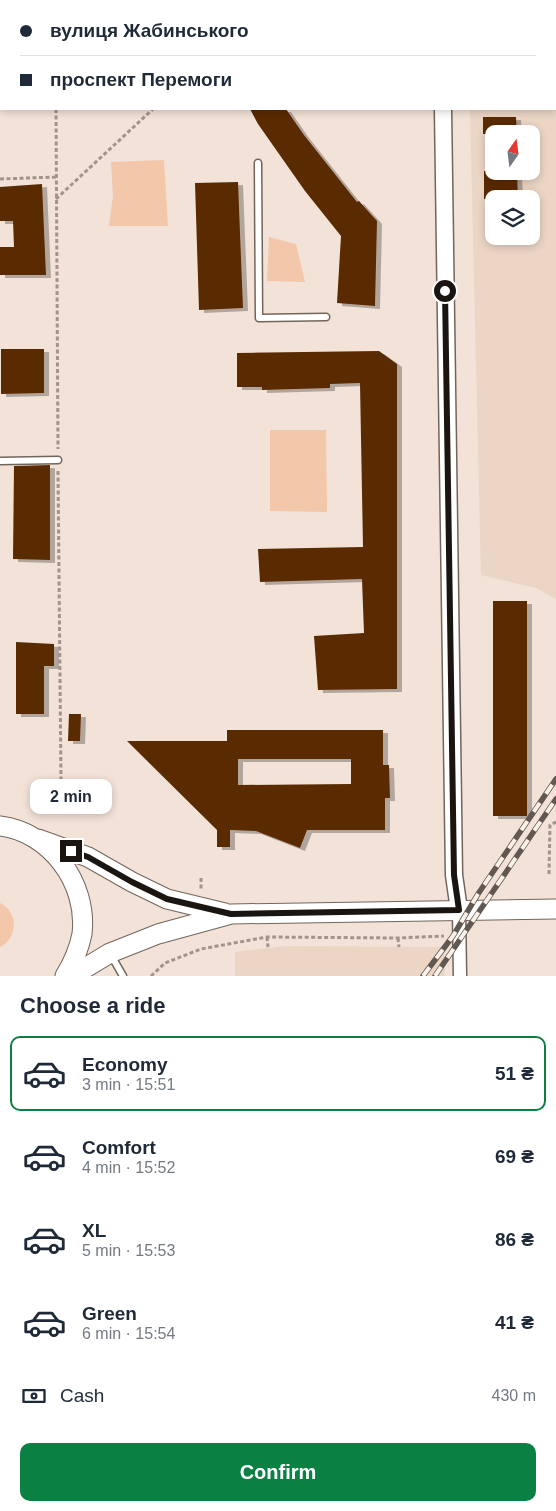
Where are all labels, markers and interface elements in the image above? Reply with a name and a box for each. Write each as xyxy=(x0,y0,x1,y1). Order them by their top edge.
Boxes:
text: вулиця Жабинського xyxy=(50,20,249,41)
text: проспект Перемоги xyxy=(50,69,232,90)
north arrow xyxy=(485,125,540,180)
map controls xyxy=(485,125,540,245)
button: layers xyxy=(485,190,540,245)
route start xyxy=(434,280,456,302)
callout: 2 min xyxy=(30,778,112,814)
text: 2 min xyxy=(50,788,92,805)
route end xyxy=(60,840,82,862)
text: Choose a ride xyxy=(20,993,165,1018)
icon: car xyxy=(22,1051,67,1096)
text: Economy xyxy=(82,1054,168,1075)
text: 51 ₴ xyxy=(495,1063,534,1084)
text: 3 min · 15:51 xyxy=(82,1076,175,1093)
icon: car xyxy=(22,1134,67,1179)
text: Comfort xyxy=(82,1137,156,1158)
text: 69 ₴ xyxy=(495,1146,534,1167)
text: 4 min · 15:52 xyxy=(82,1159,175,1176)
icon: car xyxy=(22,1217,67,1262)
text: XL xyxy=(82,1220,106,1241)
text: 86 ₴ xyxy=(495,1229,534,1250)
text: 5 min · 15:53 xyxy=(82,1242,175,1259)
icon: car xyxy=(22,1300,67,1345)
text: Green xyxy=(82,1303,137,1324)
text: 41 ₴ xyxy=(495,1312,534,1333)
text: 6 min · 15:54 xyxy=(82,1325,175,1342)
icon: cash xyxy=(20,1382,48,1410)
text: Cash xyxy=(60,1385,104,1406)
text: 430 m xyxy=(492,1387,536,1404)
button: Confirm xyxy=(20,1443,536,1501)

